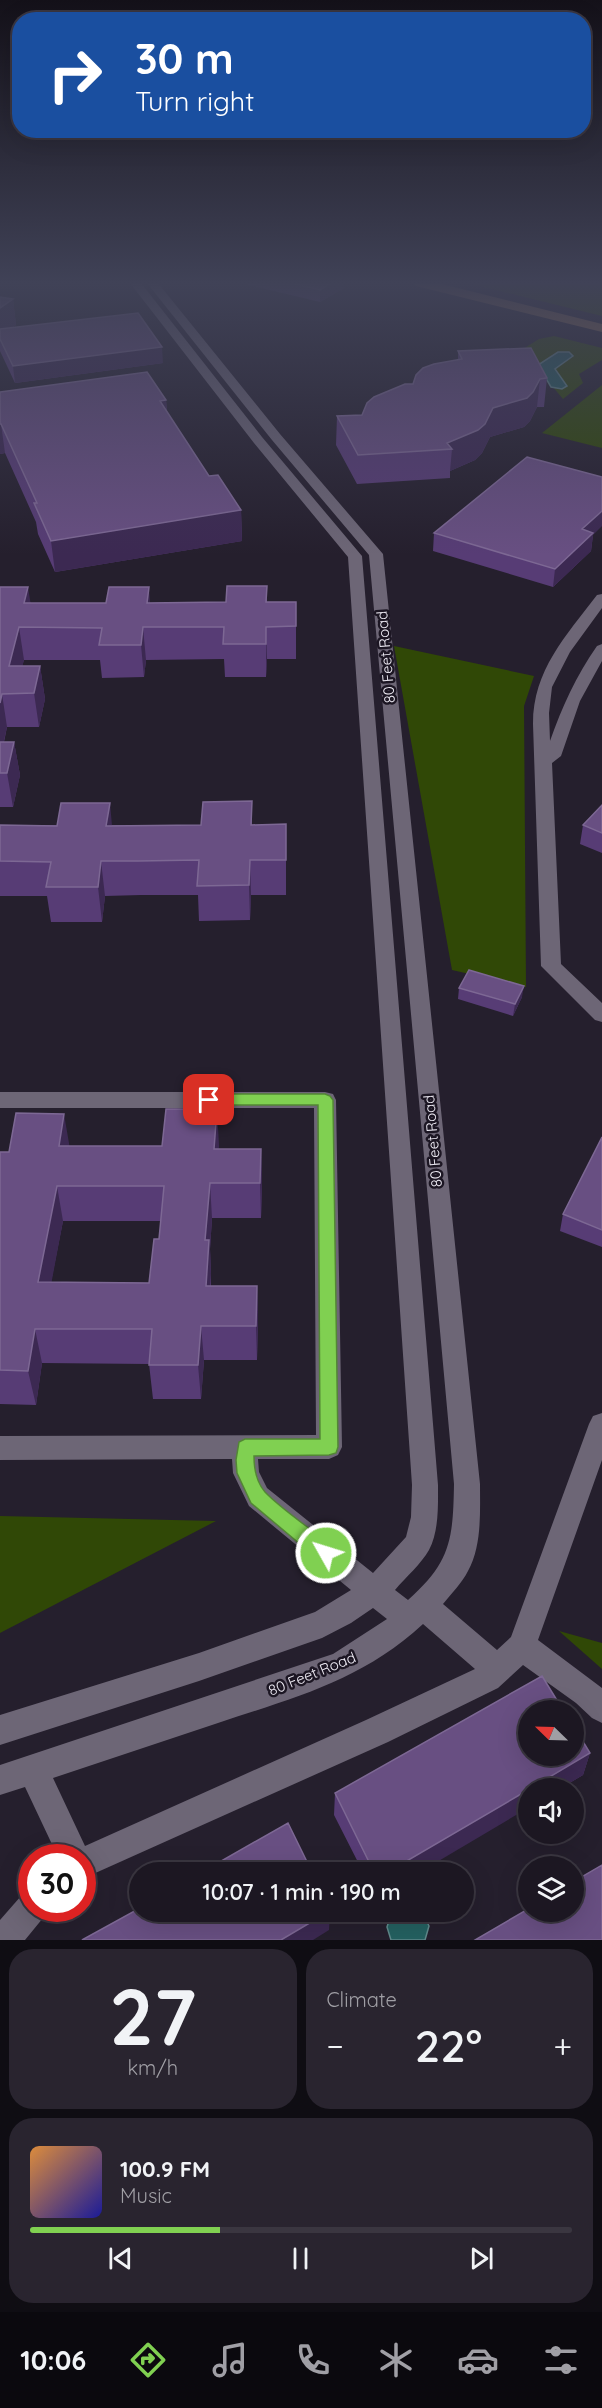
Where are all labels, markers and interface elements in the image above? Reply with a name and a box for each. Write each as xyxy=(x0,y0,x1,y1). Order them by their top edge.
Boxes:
text: 30 m xyxy=(135,32,234,85)
icon: right xyxy=(36,36,114,114)
text: Turn right xyxy=(135,84,254,118)
street label: 80 Feet Road xyxy=(372,610,399,704)
pin xyxy=(183,1074,234,1125)
icon: arrive xyxy=(192,1083,225,1116)
street label: 80 Feet Road xyxy=(419,1094,446,1188)
position arrow xyxy=(294,1521,358,1585)
street label: 80 Feet Road xyxy=(265,1647,358,1700)
north arrow xyxy=(518,1700,584,1766)
map controls xyxy=(518,1700,584,1922)
button: sound xyxy=(518,1778,584,1844)
speed limit sign: 30 xyxy=(18,1844,96,1922)
button: layers xyxy=(518,1856,584,1922)
text: 10:07 · 1 min · 190 m xyxy=(202,1878,401,1906)
text: 27 xyxy=(109,1967,196,2065)
text: Climate xyxy=(327,1987,397,2012)
text: 22° xyxy=(415,2017,482,2073)
text: − xyxy=(327,2025,344,2066)
text: + xyxy=(553,2025,572,2066)
text: km/h xyxy=(127,2055,178,2080)
text: 100.9 FM xyxy=(120,2155,210,2183)
text: Music xyxy=(120,2183,172,2208)
icon: previous xyxy=(104,2242,137,2275)
icon: pause xyxy=(284,2242,317,2275)
icon: next xyxy=(465,2242,498,2275)
icon: directions xyxy=(127,2339,169,2381)
icon: music xyxy=(209,2339,251,2381)
icon: phone xyxy=(292,2339,334,2381)
icon: climate xyxy=(375,2339,417,2381)
icon: car xyxy=(457,2339,499,2381)
icon: filters xyxy=(540,2339,582,2381)
text: 10:06 xyxy=(20,2343,86,2377)

